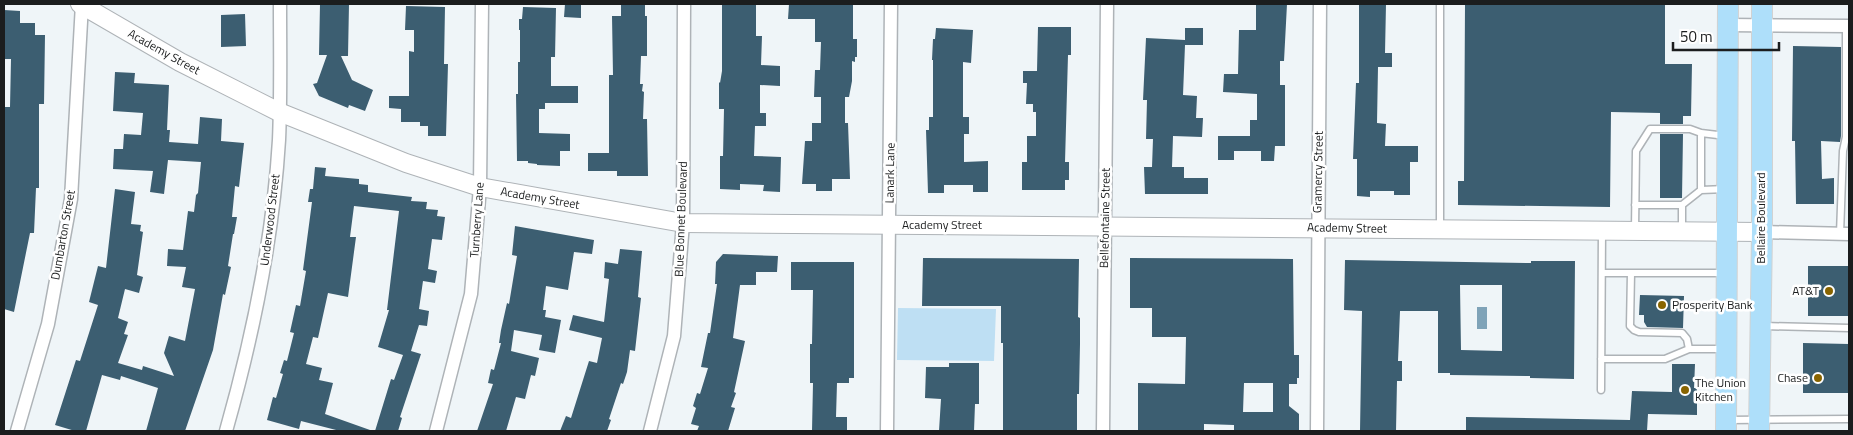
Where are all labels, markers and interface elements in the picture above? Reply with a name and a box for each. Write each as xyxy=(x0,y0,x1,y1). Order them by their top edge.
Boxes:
scale bar xyxy=(1673,20,1779,52)
street label: Academy Street xyxy=(125,24,205,80)
text: 50 m xyxy=(1680,25,1713,48)
street label: Gramercy Street xyxy=(1307,130,1328,213)
street label: Lanark Lane xyxy=(879,142,900,204)
street label: Blue Bonnet Boulevard xyxy=(669,161,692,277)
street label: Bellefontaine Street xyxy=(1094,167,1115,268)
street label: Underwood Street xyxy=(254,172,285,267)
street label: Bellaire Boulevard xyxy=(1751,172,1770,264)
street label: Academy Street xyxy=(499,181,582,214)
street label: Turnberry Lane xyxy=(464,182,489,258)
street label: Dumbarton Street xyxy=(45,188,80,281)
street label: Academy Street xyxy=(902,215,983,234)
street label: Academy Street xyxy=(1307,217,1388,238)
place label: AT&T xyxy=(1792,281,1820,300)
marker: AT&T xyxy=(1823,285,1835,297)
place label: Prosperity Bank xyxy=(1672,295,1753,314)
marker: Prosperity Bank xyxy=(1656,299,1668,311)
place label: Chase xyxy=(1777,368,1808,387)
marker: Chase xyxy=(1812,372,1824,384)
place label: The Union Kitchen xyxy=(1695,373,1746,406)
marker: The Union Kitchen xyxy=(1679,384,1691,396)

